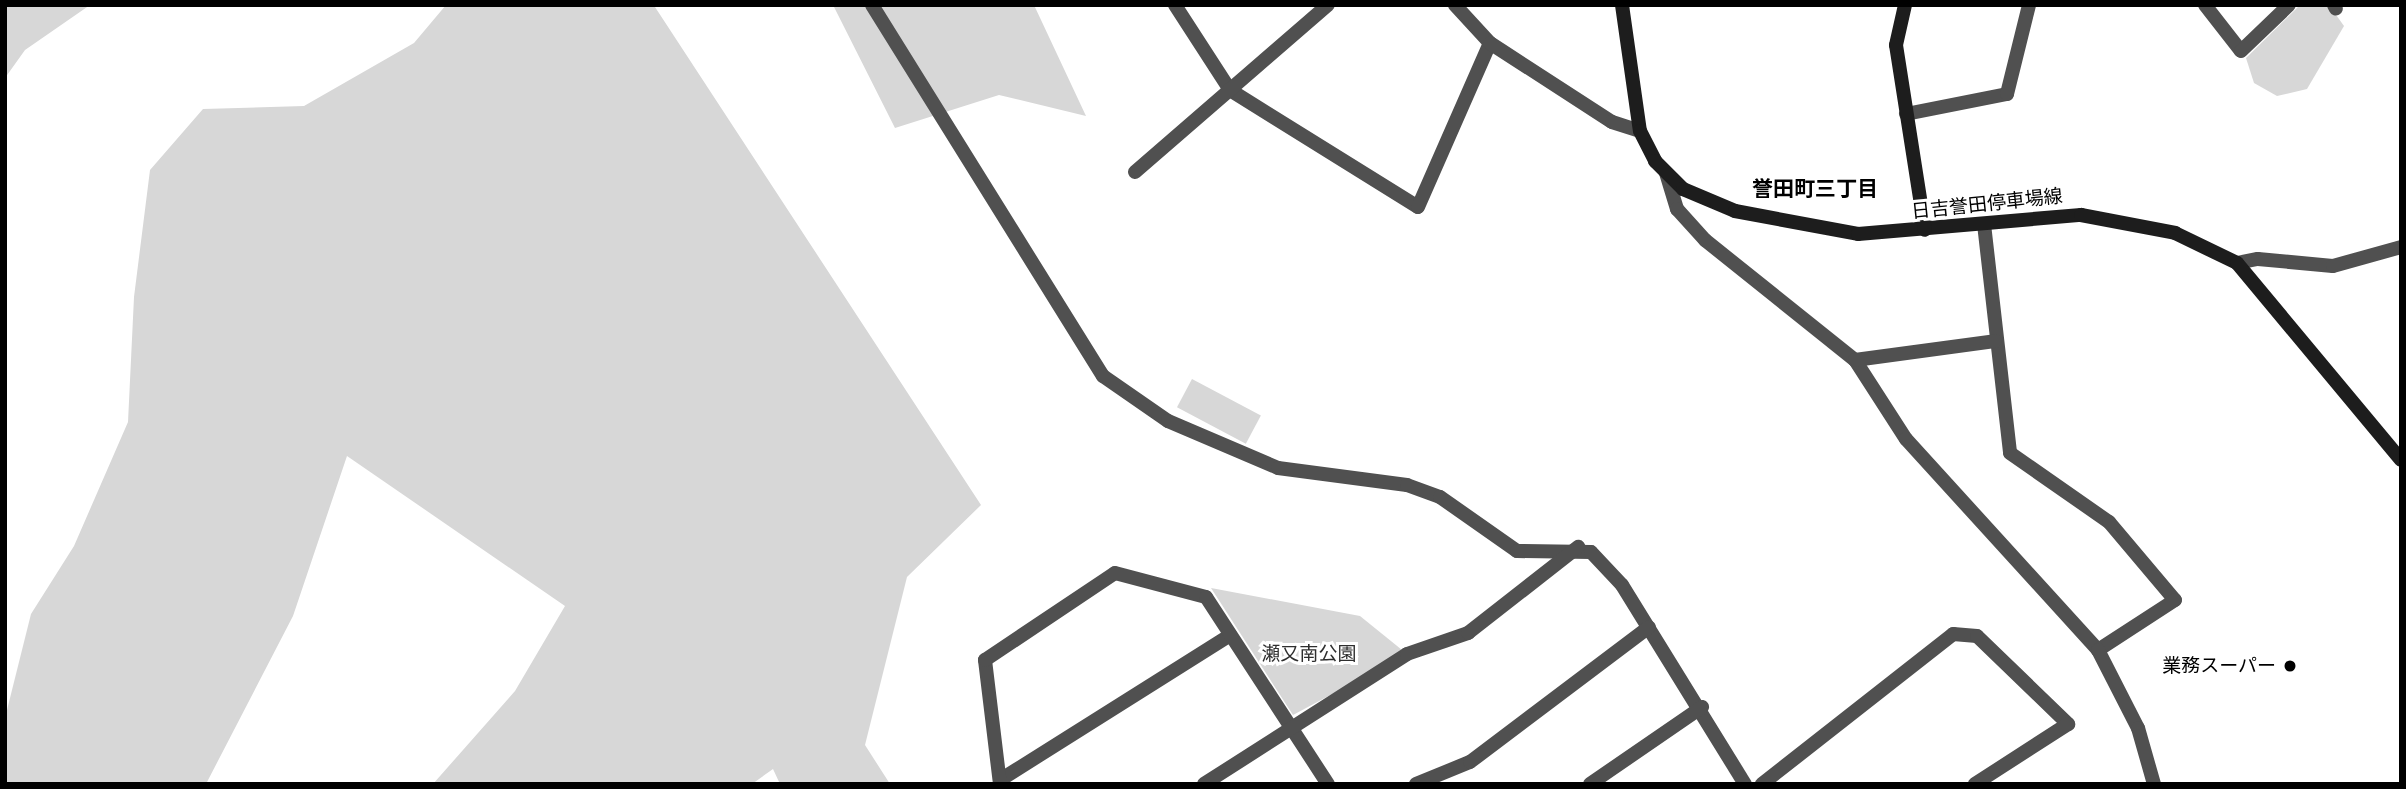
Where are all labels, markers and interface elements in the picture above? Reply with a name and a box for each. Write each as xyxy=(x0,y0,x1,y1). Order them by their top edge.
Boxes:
district label: 誉田町三丁目 xyxy=(1752,176,1878,202)
street label: 日吉誉田停車場線 xyxy=(1910,185,2064,223)
park label: 瀬又南公園 xyxy=(1262,643,1356,665)
place label: 業務スーパー xyxy=(2162,655,2276,677)
marker: 業務スーパー xyxy=(2282,658,2298,674)

